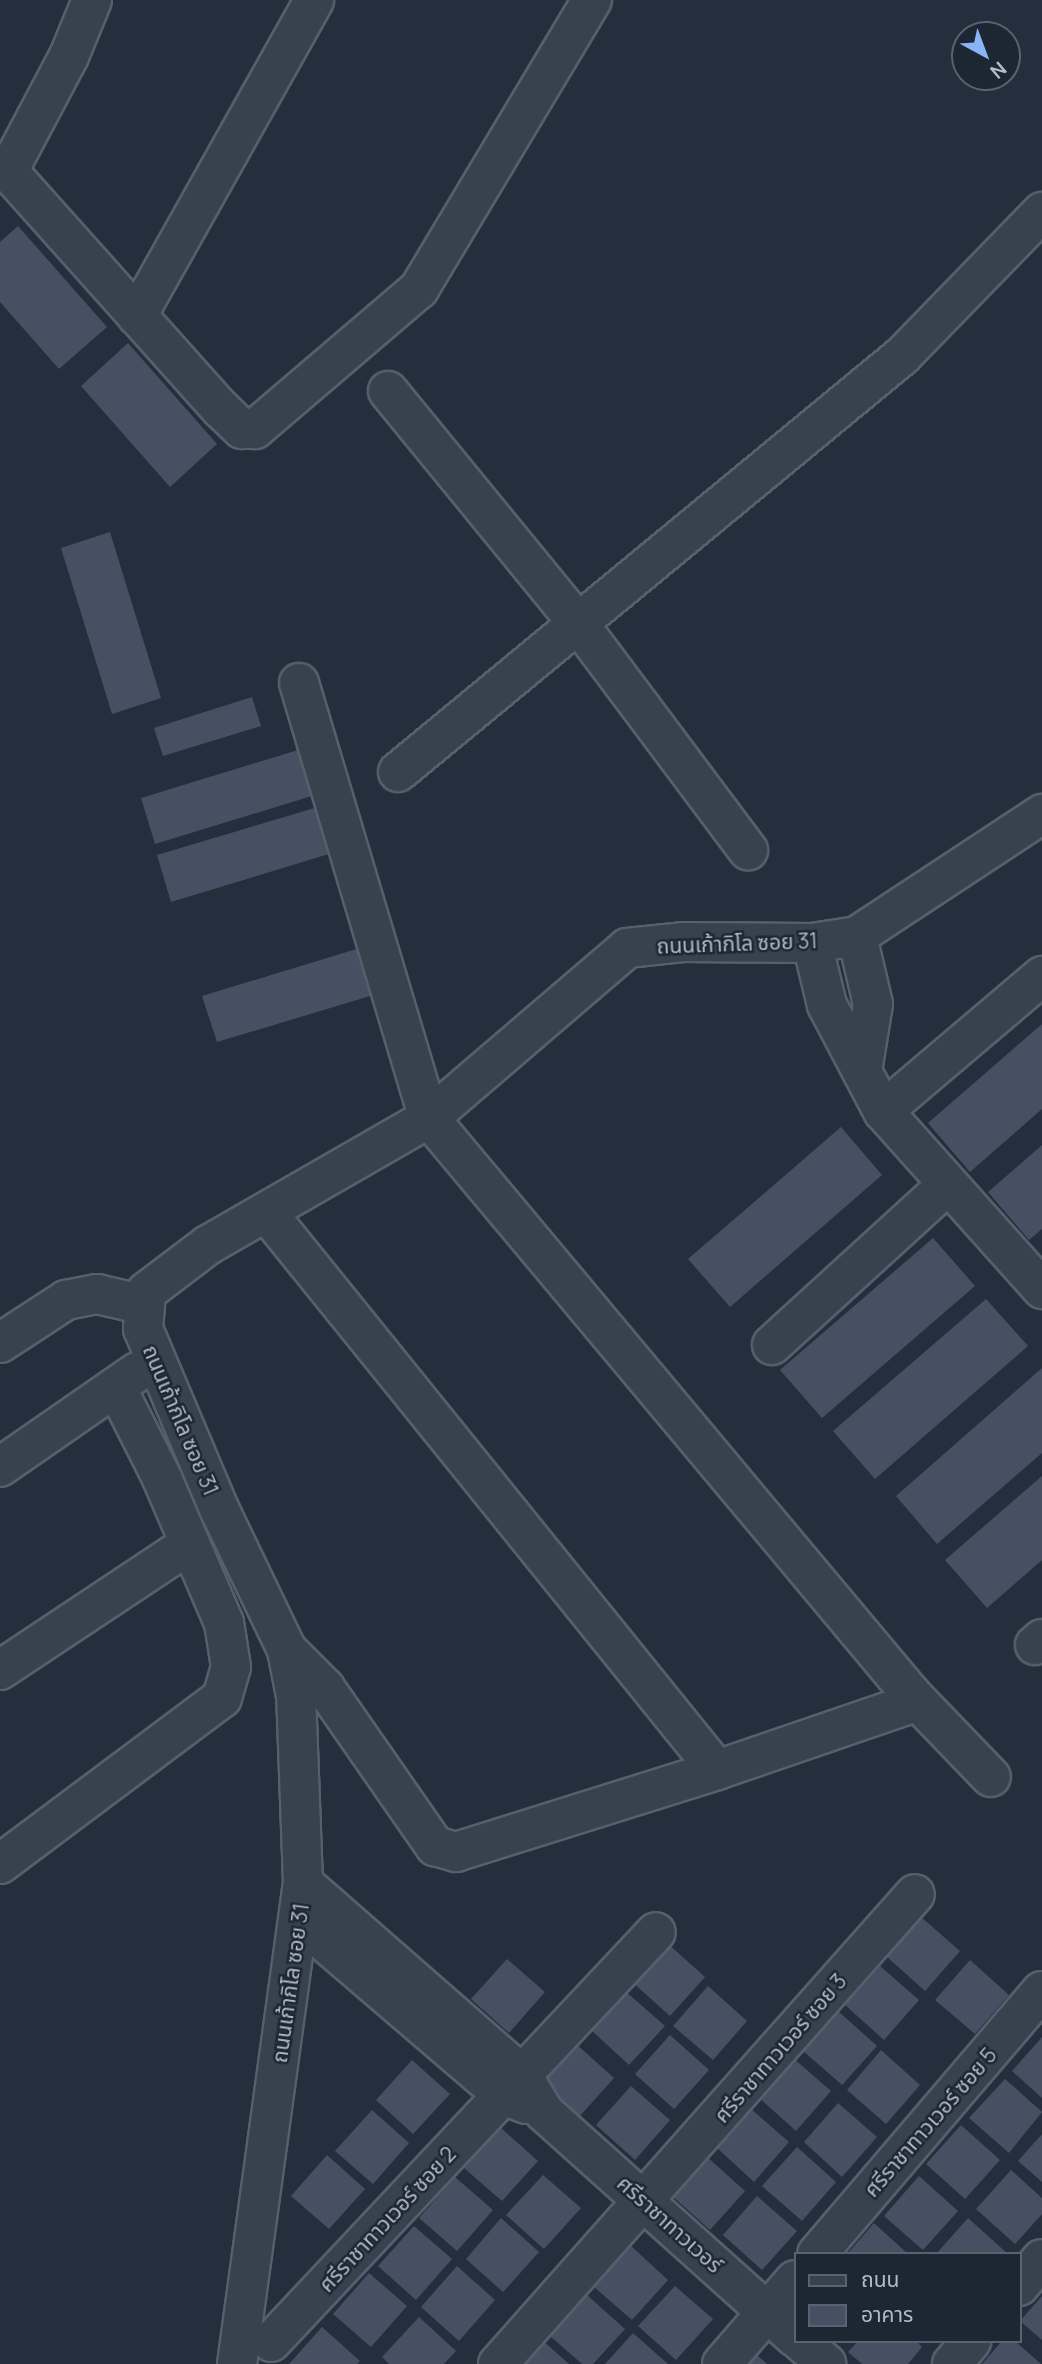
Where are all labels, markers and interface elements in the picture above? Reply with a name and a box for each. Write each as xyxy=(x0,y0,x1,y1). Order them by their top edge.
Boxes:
north arrow xyxy=(951,21,1021,91)
text: N xyxy=(985,56,1012,85)
street label: ถนนเก้ากิโล ซอย 31 xyxy=(656,928,818,958)
street label: ถนนเก้ากิโล ซอย 31 xyxy=(138,1341,224,1499)
street label: ถนนเก้ากิโล ซอย 31 xyxy=(266,1902,314,2064)
street label: ศรีราชาทาวเวอร์ ซอย 3 xyxy=(709,1969,851,2127)
street label: ศรีราชาทาวเวอร์ ซอย 5 xyxy=(858,2042,1002,2202)
street label: ศรีราชาทาวเวอร์ ซอย 2 xyxy=(313,2141,461,2297)
street label: ศรีราชาทาวเวอร์ xyxy=(612,2170,728,2278)
legend xyxy=(794,2252,1021,2343)
text: ถนน xyxy=(861,2265,899,2293)
text: อาคาร xyxy=(861,2300,913,2328)

